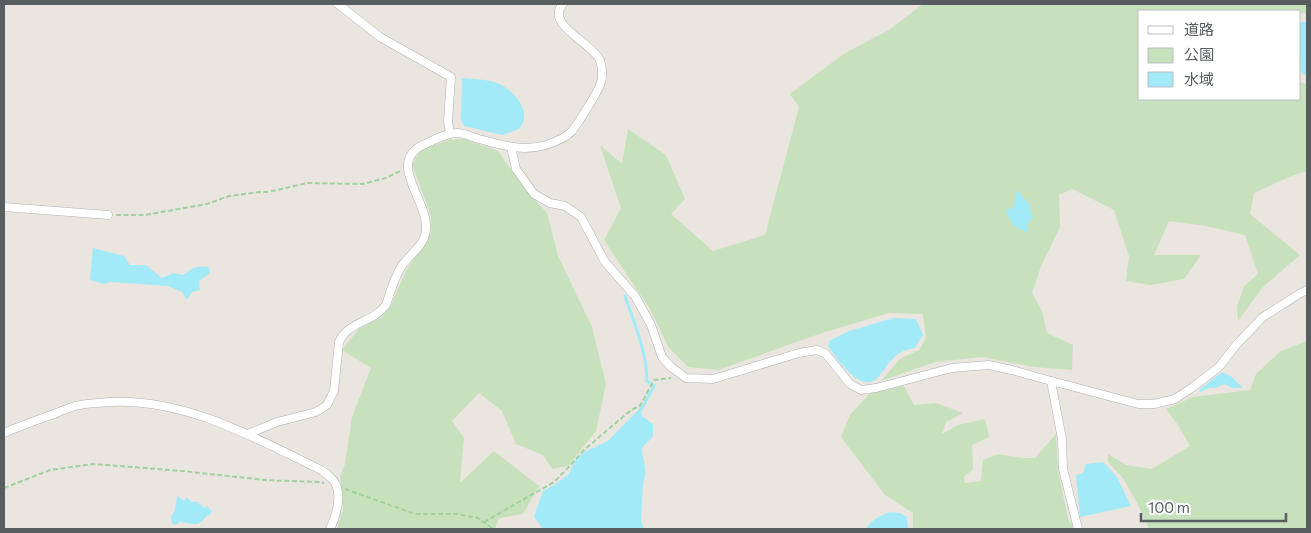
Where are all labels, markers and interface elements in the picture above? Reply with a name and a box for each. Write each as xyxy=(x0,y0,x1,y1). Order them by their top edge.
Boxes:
legend xyxy=(1138,10,1301,100)
text: 道路 xyxy=(1184,20,1214,38)
text: 公園 xyxy=(1184,45,1214,63)
text: 水域 xyxy=(1184,70,1214,88)
scale bar xyxy=(1141,490,1286,522)
text: 100 m xyxy=(1148,498,1190,516)

